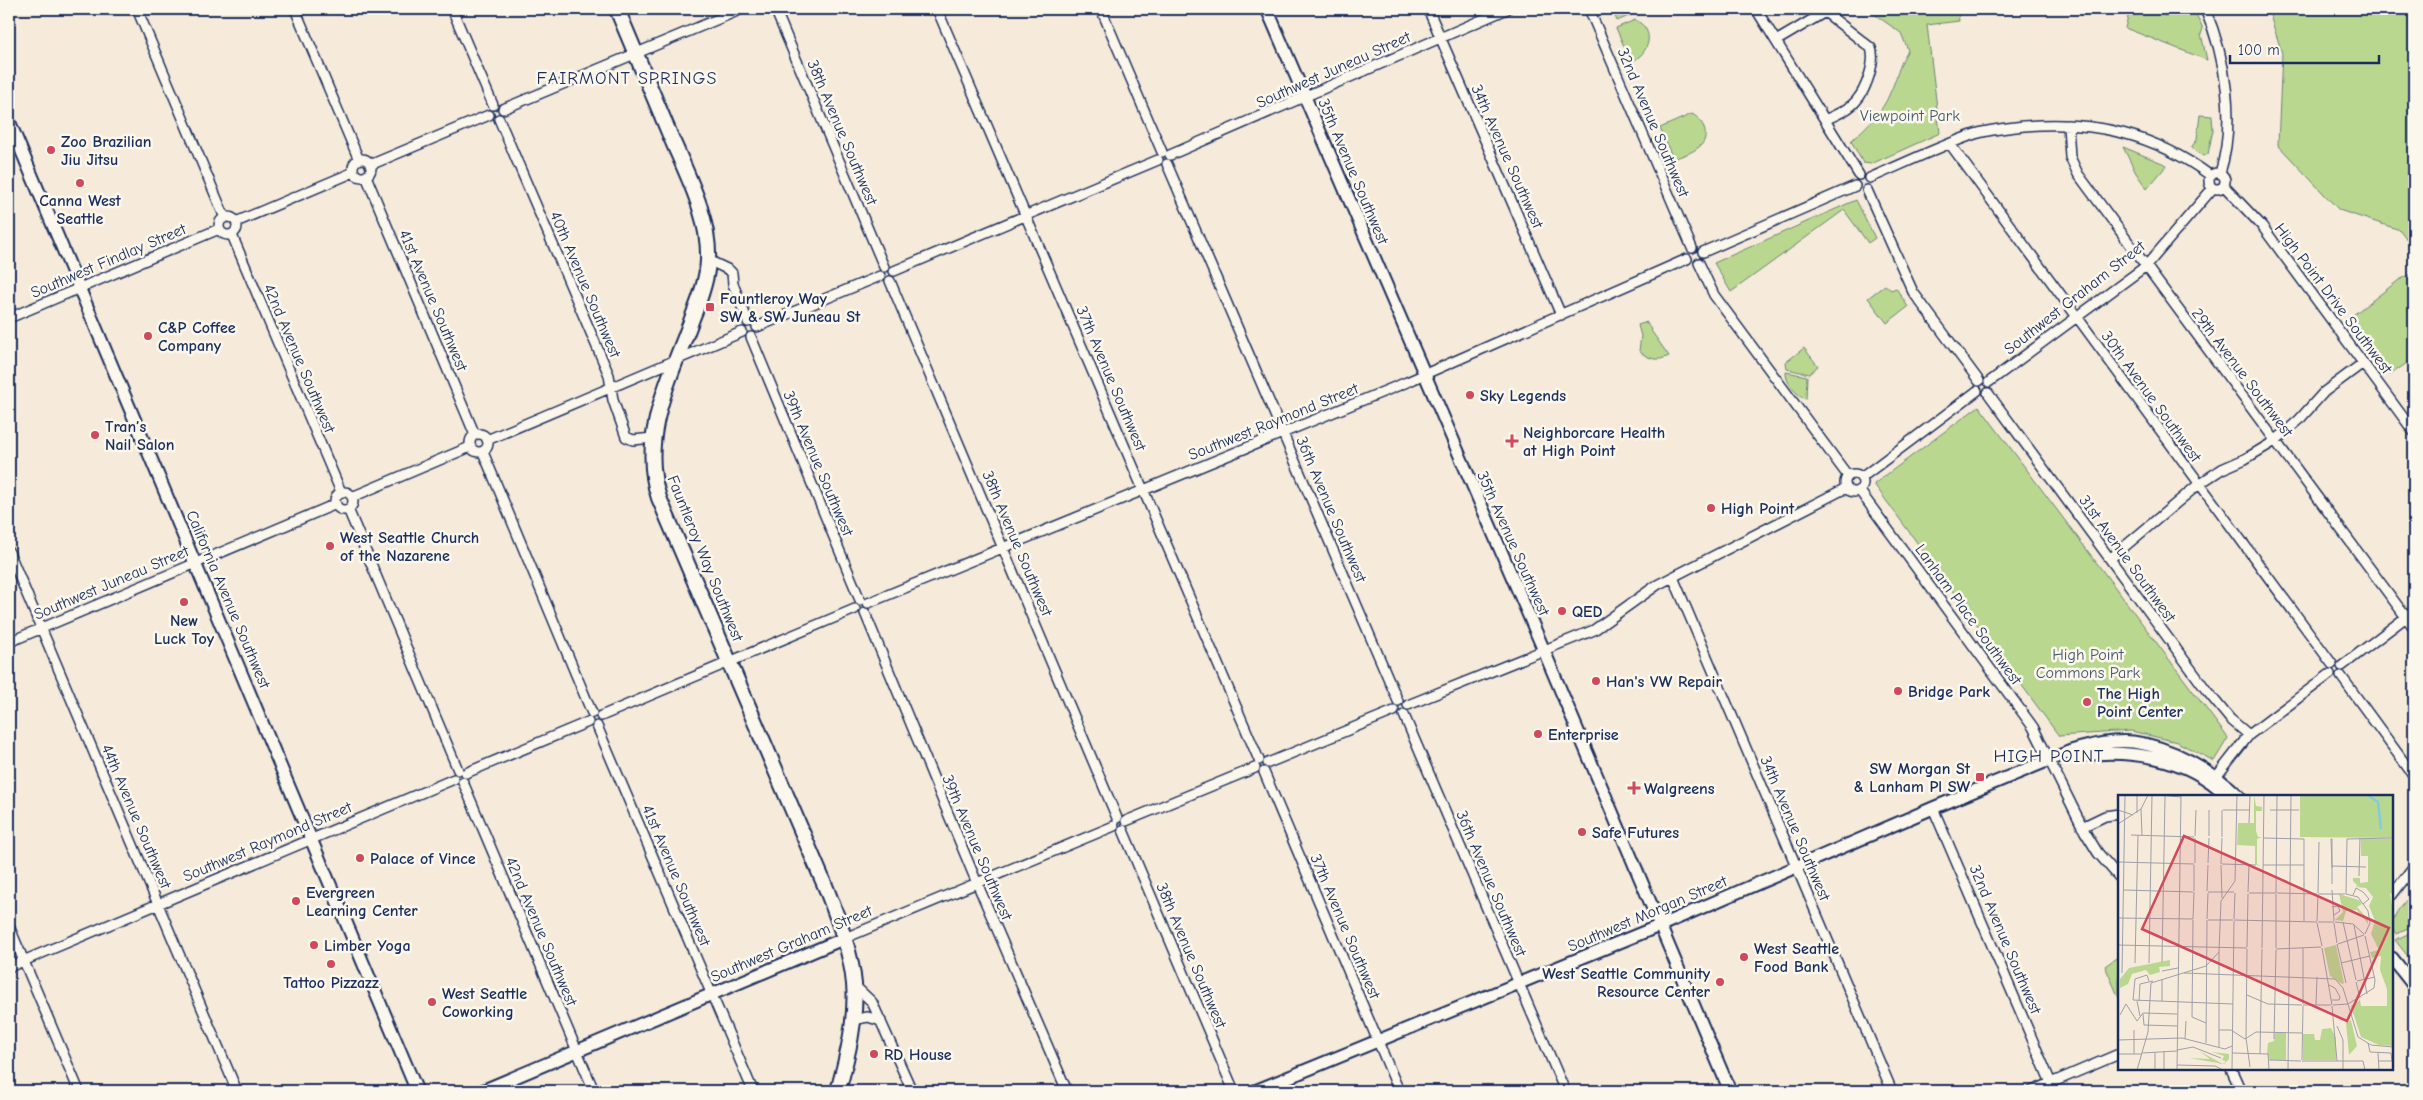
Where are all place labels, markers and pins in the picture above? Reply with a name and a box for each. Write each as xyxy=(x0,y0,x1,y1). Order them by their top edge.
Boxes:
place label: Zoo Brazilian Jiu Jitsu xyxy=(61,133,152,169)
marker: Zoo Brazilian Jiu Jitsu xyxy=(45,144,57,156)
marker: Canna West Seattle xyxy=(74,177,86,189)
place label: Canna West Seattle xyxy=(39,192,122,228)
place label: Fauntleroy Way SW & SW Juneau St xyxy=(720,290,861,326)
marker: Fauntleroy Way SW & SW Juneau St xyxy=(704,301,716,313)
place label: C&P Coffee Company xyxy=(158,319,236,355)
marker: C&P Coffee Company xyxy=(142,330,154,342)
place label: Sky Legends xyxy=(1480,387,1566,405)
marker: Sky Legends xyxy=(1464,389,1476,401)
place label: Tran’s Nail Salon xyxy=(105,418,175,454)
place label: Neighborcare Health at High Point xyxy=(1523,424,1665,460)
marker: Tran’s Nail Salon xyxy=(89,429,101,441)
marker: Neighborcare Health at High Point xyxy=(1505,434,1519,448)
place label: High Point xyxy=(1721,500,1795,518)
marker: High Point xyxy=(1705,502,1717,514)
place label: West Seattle Church of the Nazarene xyxy=(340,529,479,565)
marker: West Seattle Church of the Nazarene xyxy=(324,540,336,552)
marker: New Luck Toy xyxy=(178,596,190,608)
place label: QED xyxy=(1572,603,1603,621)
marker: QED xyxy=(1556,605,1568,617)
place label: New Luck Toy xyxy=(154,612,215,648)
place label: Han's VW Repair xyxy=(1606,673,1722,691)
marker: Han's VW Repair xyxy=(1590,675,1602,687)
place label: Bridge Park xyxy=(1908,683,1990,701)
marker: Bridge Park xyxy=(1892,685,1904,697)
place label: The High Point Center xyxy=(2097,685,2184,721)
marker: The High Point Center xyxy=(2081,696,2093,708)
place label: Enterprise xyxy=(1548,726,1619,744)
marker: Enterprise xyxy=(1532,728,1544,740)
place label: SW Morgan St & Lanham Pl SW xyxy=(1854,760,1971,796)
marker: SW Morgan St & Lanham Pl SW xyxy=(1974,771,1986,783)
place label: Walgreens xyxy=(1644,780,1715,798)
marker: Walgreens xyxy=(1628,782,1640,794)
place label: Safe Futures xyxy=(1592,824,1679,842)
marker: Safe Futures xyxy=(1576,826,1588,838)
place label: Palace of Vince xyxy=(370,850,476,868)
marker: Palace of Vince xyxy=(354,852,366,864)
place label: Evergreen Learning Center xyxy=(306,884,418,920)
marker: Evergreen Learning Center xyxy=(290,895,302,907)
place label: Limber Yoga xyxy=(324,937,411,955)
marker: Limber Yoga xyxy=(308,939,320,951)
place label: West Seattle Food Bank xyxy=(1754,940,1839,976)
marker: West Seattle Food Bank xyxy=(1738,951,1750,963)
marker: Tattoo Pizzazz xyxy=(325,958,337,970)
place label: West Seattle Community Resource Center xyxy=(1542,965,1711,1001)
place label: Tattoo Pizzazz xyxy=(283,974,379,992)
marker: West Seattle Community Resource Center xyxy=(1714,976,1726,988)
place label: West Seattle Coworking xyxy=(442,985,527,1021)
marker: West Seattle Coworking xyxy=(426,996,438,1008)
place label: RD House xyxy=(884,1046,952,1064)
marker: RD House xyxy=(868,1048,880,1060)

